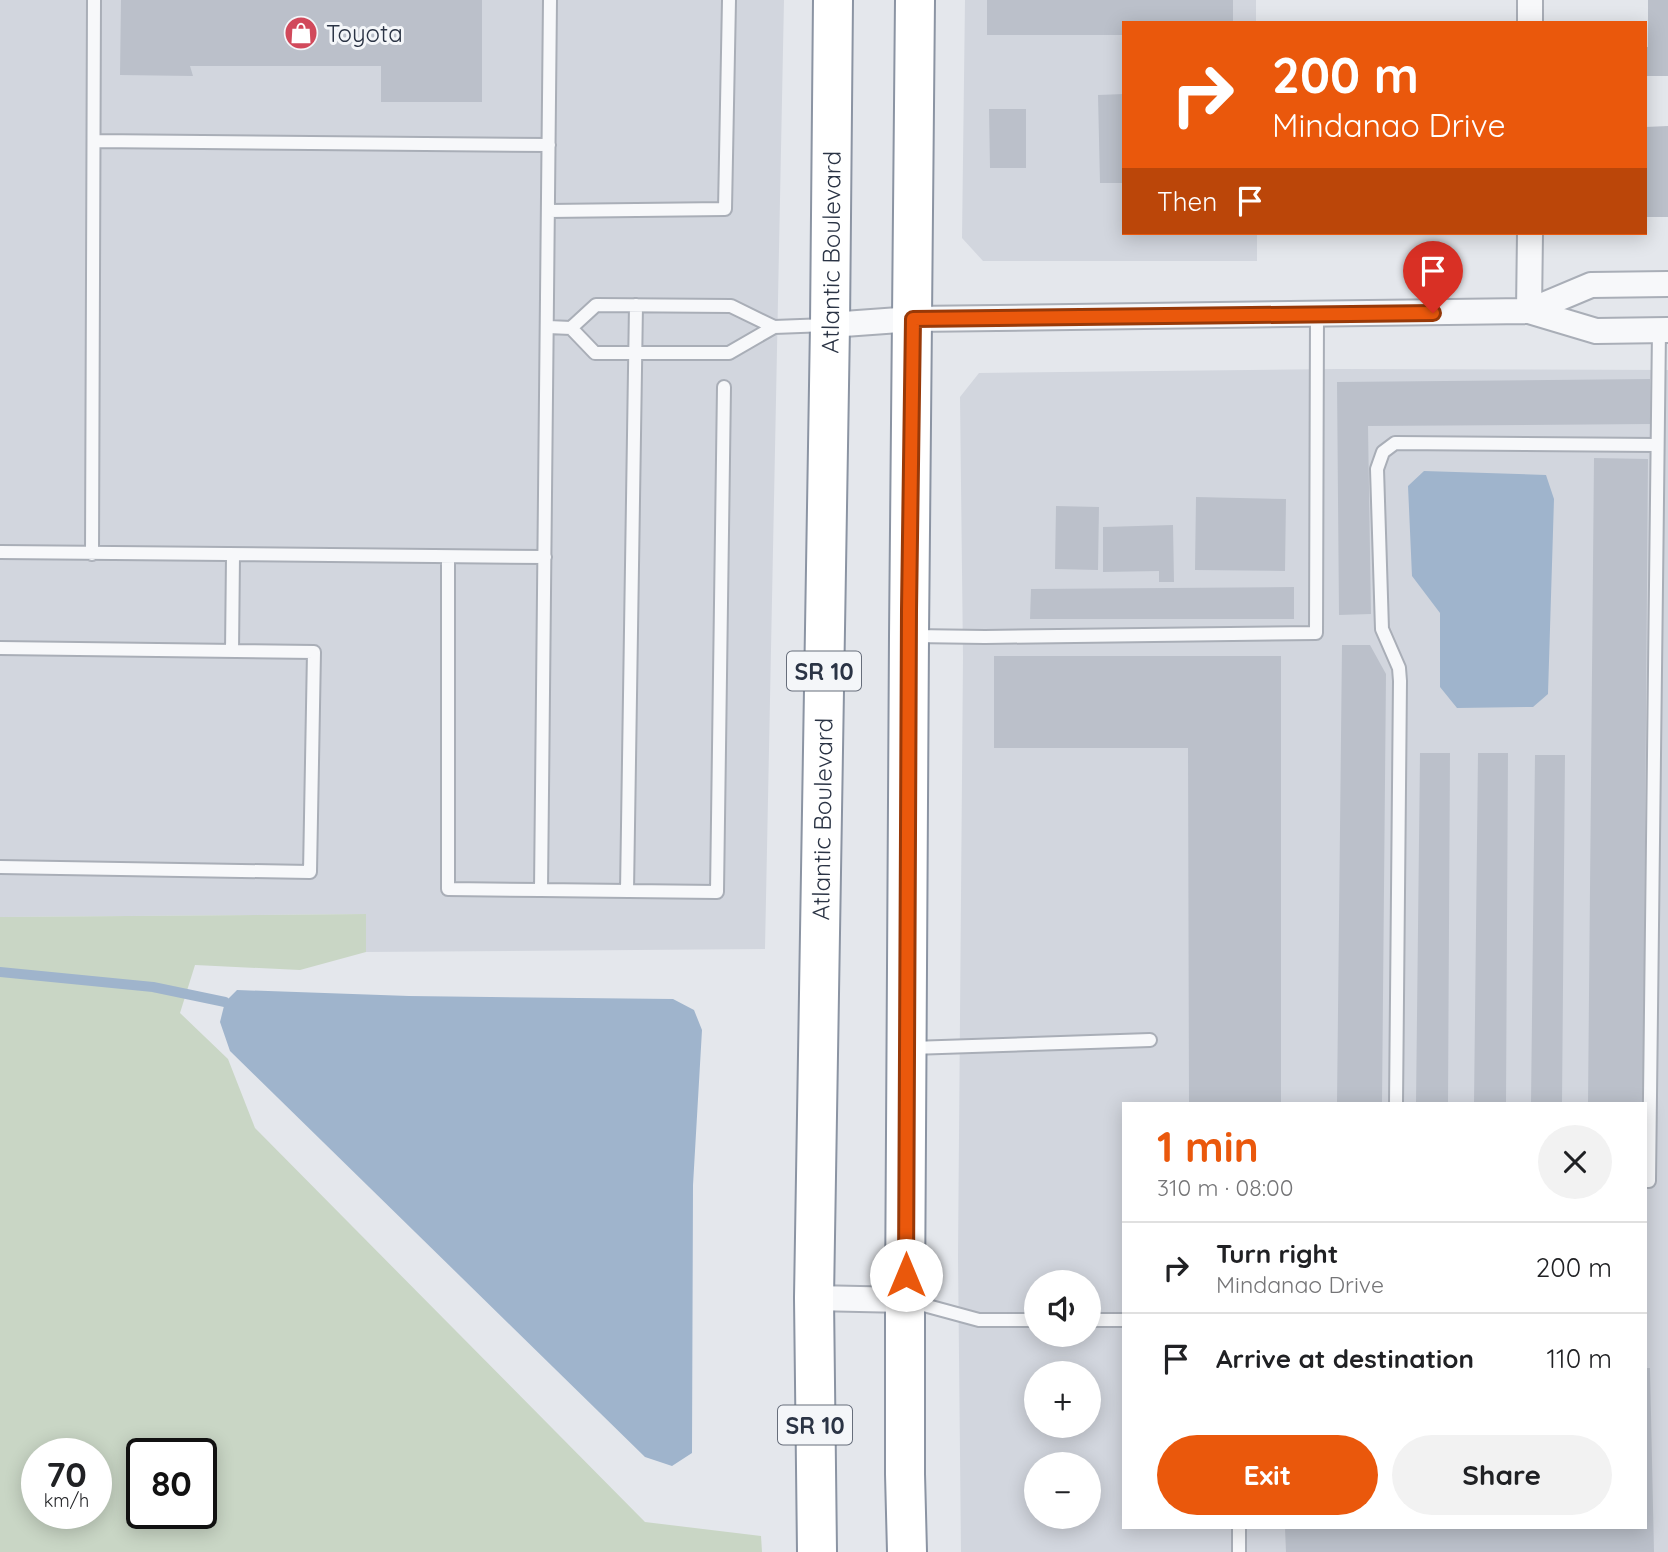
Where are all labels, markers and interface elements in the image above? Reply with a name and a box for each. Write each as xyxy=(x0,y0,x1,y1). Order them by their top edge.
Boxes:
shop icon: Toyota xyxy=(282,14,320,52)
place label: Toyota xyxy=(326,18,403,48)
text: 200 m xyxy=(1272,44,1419,105)
icon: right xyxy=(1157,49,1248,140)
text: Mindanao Drive xyxy=(1272,105,1506,145)
street label: Atlantic Boulevard xyxy=(815,151,847,354)
icon: arrive xyxy=(1231,182,1269,220)
text: Then xyxy=(1157,185,1217,218)
pin xyxy=(1403,241,1463,313)
icon: arrive xyxy=(1414,252,1452,290)
road number: SR 10 xyxy=(787,652,861,691)
street label: Atlantic Boulevard xyxy=(805,717,839,921)
text: 1 min xyxy=(1157,1120,1259,1173)
button: close xyxy=(1538,1125,1612,1199)
text: 310 m · 08:00 xyxy=(1157,1173,1293,1202)
text: Turn right xyxy=(1216,1237,1338,1270)
position arrow xyxy=(869,1238,943,1312)
icon: right xyxy=(1157,1249,1195,1287)
text: 200 m xyxy=(1536,1251,1612,1284)
map controls xyxy=(1024,1270,1101,1529)
button: sound xyxy=(1024,1270,1101,1347)
text: Mindanao Drive xyxy=(1216,1270,1384,1299)
icon: arrive xyxy=(1157,1340,1195,1378)
text: Arrive at destination xyxy=(1216,1342,1474,1375)
text: 110 m xyxy=(1546,1342,1612,1375)
button: + xyxy=(1024,1361,1101,1438)
road number: SR 10 xyxy=(778,1406,852,1444)
button: Exit xyxy=(1157,1435,1378,1515)
button: Share xyxy=(1392,1435,1612,1515)
speed limit sign: 80 xyxy=(126,1438,217,1529)
text: 70 xyxy=(46,1452,87,1496)
button: − xyxy=(1024,1452,1101,1529)
text: km/h xyxy=(44,1489,89,1512)

